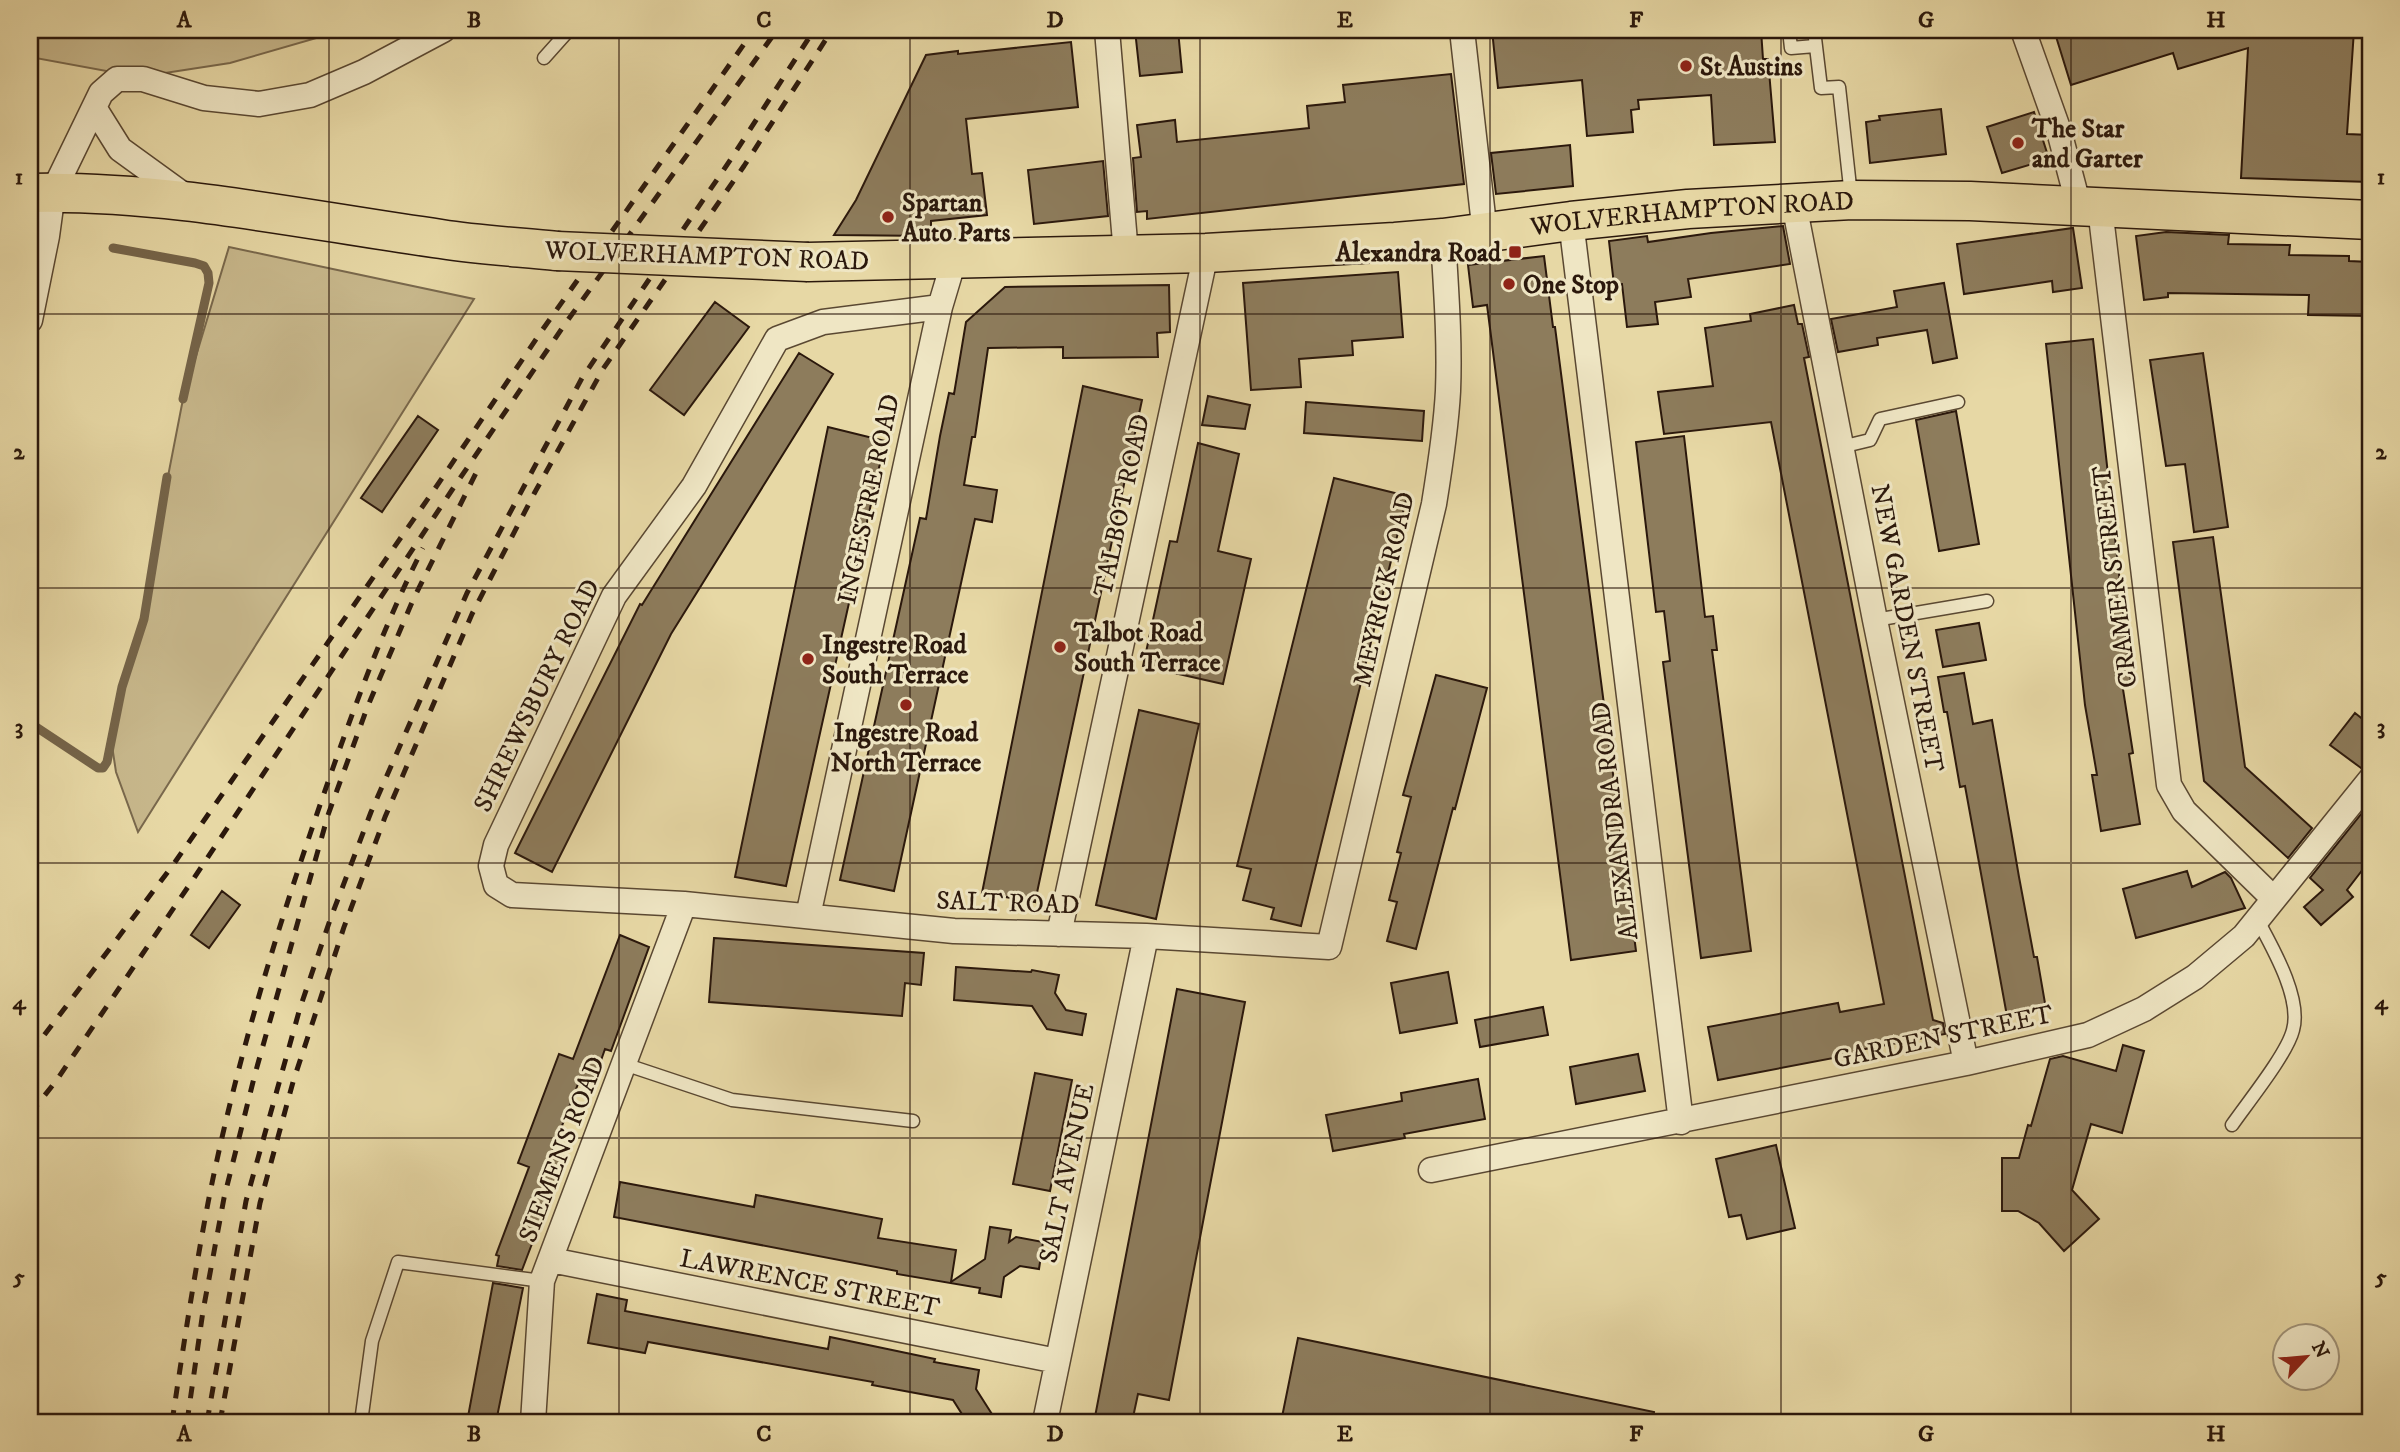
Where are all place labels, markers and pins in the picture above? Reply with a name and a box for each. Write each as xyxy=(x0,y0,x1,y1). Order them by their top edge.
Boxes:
place label: St Austins xyxy=(1700,51,1803,84)
marker: St Austins xyxy=(1678,58,1694,74)
place label: The Star and Garter xyxy=(2031,113,2143,176)
marker: The Star and Garter xyxy=(2010,135,2026,151)
place label: Spartan Auto Parts xyxy=(901,187,1011,250)
marker: Spartan Auto Parts xyxy=(880,209,896,225)
place label: Alexandra Road xyxy=(1335,237,1502,270)
marker: Alexandra Road xyxy=(1507,244,1523,260)
place label: One Stop xyxy=(1523,269,1619,302)
marker: One Stop xyxy=(1501,276,1517,292)
place label: Talbot Road South Terrace xyxy=(1073,617,1221,680)
place label: Ingestre Road South Terrace xyxy=(822,629,969,692)
marker: Talbot Road South Terrace xyxy=(1052,639,1068,655)
marker: Ingestre Road South Terrace xyxy=(800,651,816,667)
marker: Ingestre Road North Terrace xyxy=(898,697,914,713)
place label: Ingestre Road North Terrace xyxy=(831,717,982,780)

